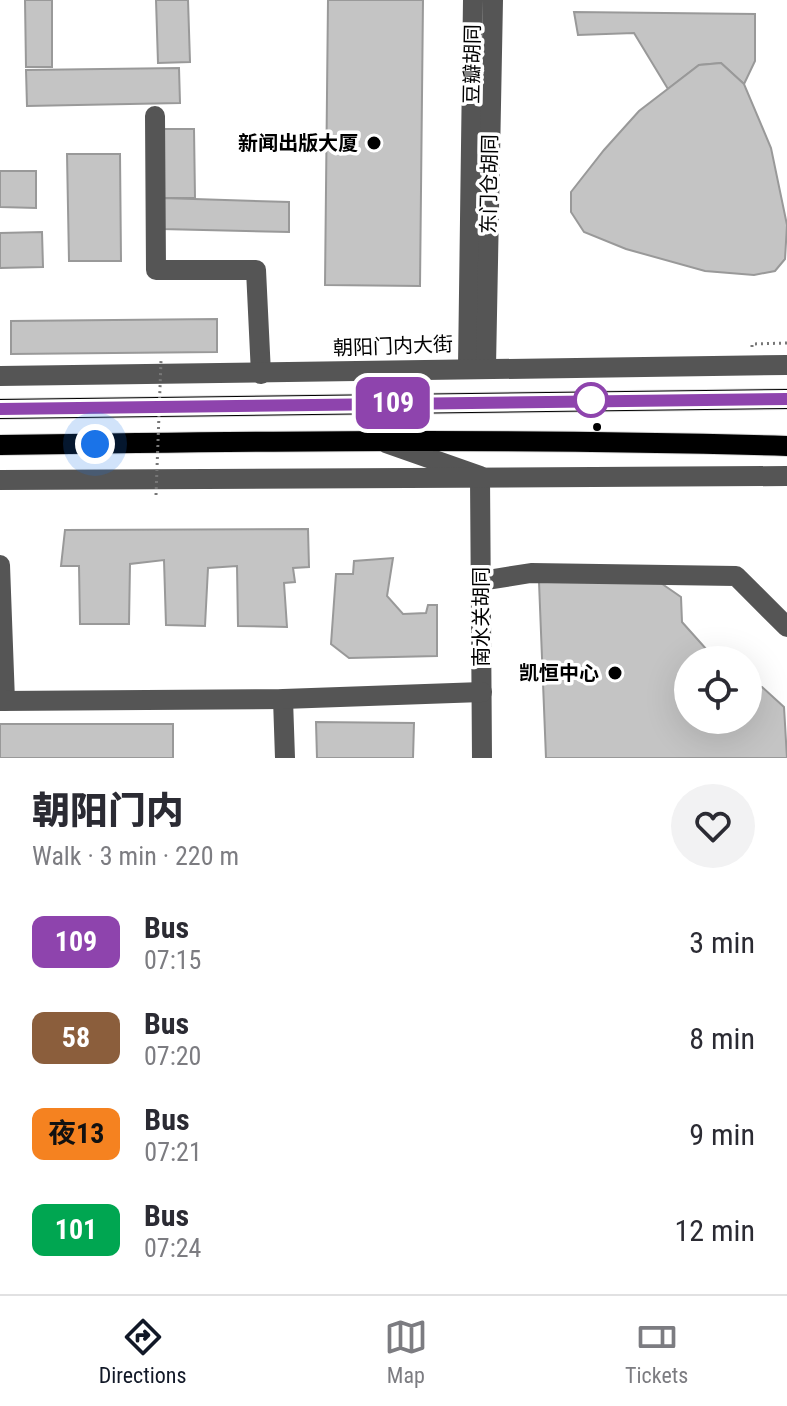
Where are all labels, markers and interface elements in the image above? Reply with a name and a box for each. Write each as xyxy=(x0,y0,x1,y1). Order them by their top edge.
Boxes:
street label: 豆瓣胡同 xyxy=(459,24,485,104)
place label: 新闻出版大厦 xyxy=(238,131,358,155)
marker: 新闻出版大厦 xyxy=(365,134,383,152)
street label: 东门仓胡同 xyxy=(476,134,502,234)
street label: 朝阳门内大街 xyxy=(333,332,453,360)
line badge: 109 xyxy=(347,377,439,429)
unlabelled marker xyxy=(574,383,608,417)
text: 109 xyxy=(372,386,414,419)
your location xyxy=(75,424,115,464)
street label: 南水关胡同 xyxy=(469,567,493,667)
map controls xyxy=(674,646,762,734)
button: locate xyxy=(674,646,762,734)
place label: 凯恒中心 xyxy=(519,661,599,685)
marker: 凯恒中心 xyxy=(606,664,624,682)
button: heart xyxy=(671,784,755,868)
text: 朝阳门内 xyxy=(32,789,184,833)
text: Walk · 3 min · 220 m xyxy=(32,841,239,871)
text: Bus xyxy=(144,910,189,945)
text: 109 xyxy=(55,925,97,958)
text: 3 min xyxy=(689,925,755,960)
text: 07:15 xyxy=(144,945,201,975)
text: Bus xyxy=(144,1006,189,1041)
text: 58 xyxy=(62,1021,90,1054)
text: 8 min xyxy=(689,1021,755,1056)
text: 07:20 xyxy=(144,1041,201,1071)
text: Bus xyxy=(144,1102,190,1137)
text: 夜13 xyxy=(48,1117,104,1150)
text: 9 min xyxy=(689,1117,755,1152)
text: 07:21 xyxy=(144,1137,202,1167)
text: Bus xyxy=(144,1198,189,1233)
text: 101 xyxy=(55,1213,97,1246)
text: 12 min xyxy=(674,1213,755,1248)
text: 07:24 xyxy=(144,1233,201,1263)
tab: Directions xyxy=(99,1315,187,1388)
tab: Map xyxy=(384,1315,428,1388)
tab: Tickets xyxy=(625,1315,688,1388)

